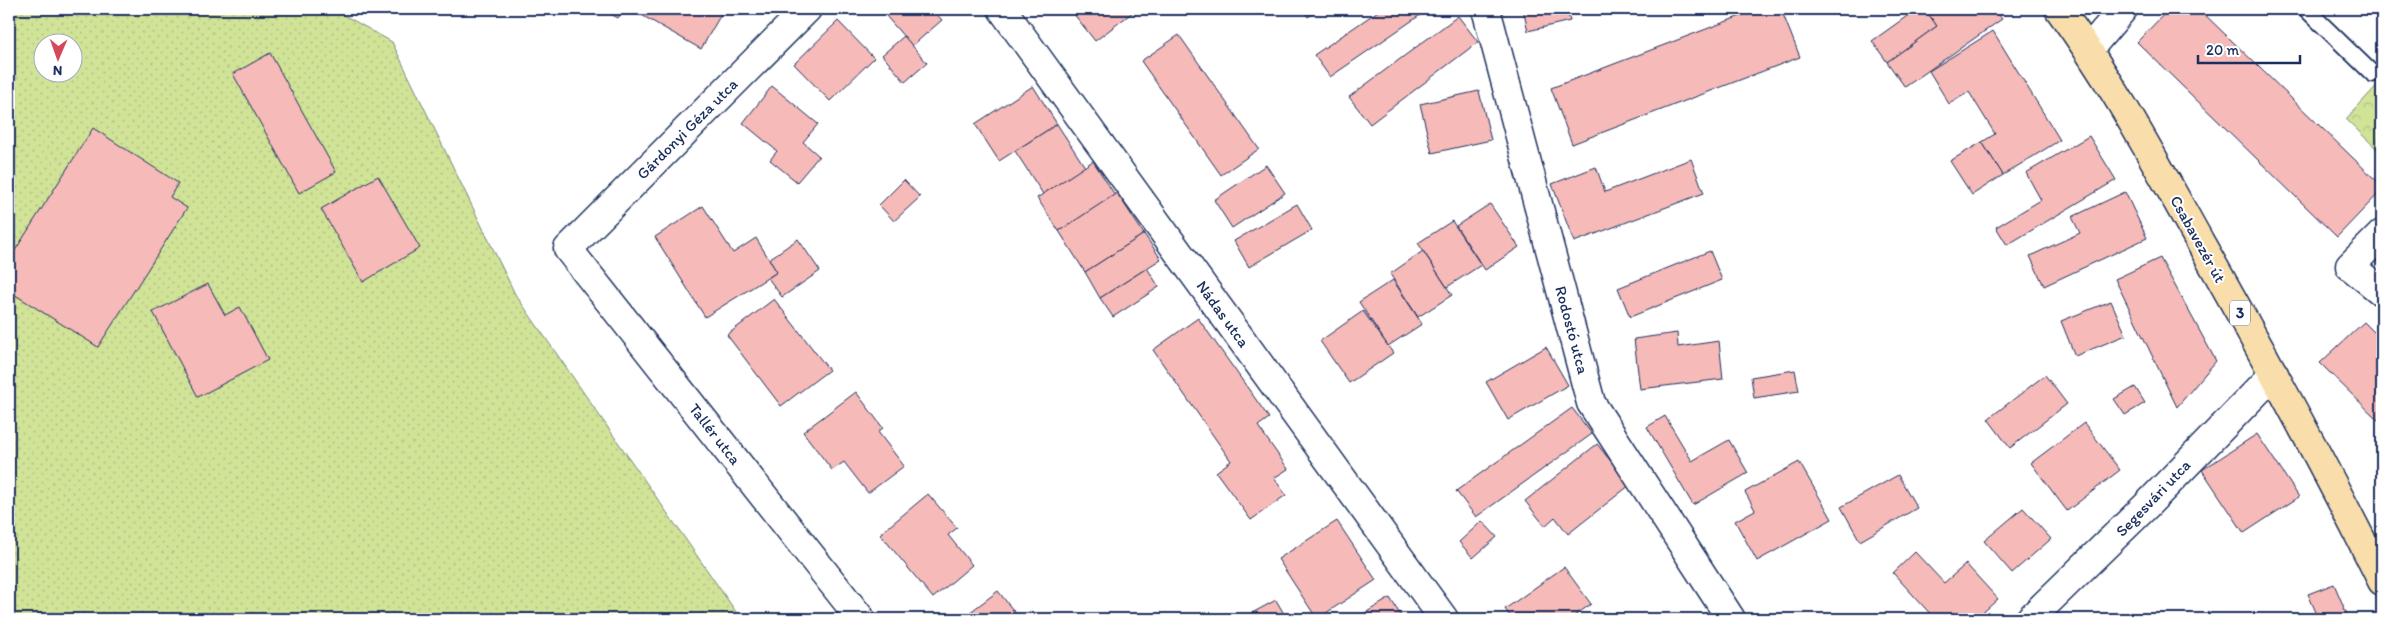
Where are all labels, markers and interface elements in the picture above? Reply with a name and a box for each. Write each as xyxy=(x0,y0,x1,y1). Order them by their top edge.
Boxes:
north arrow xyxy=(32,32,82,82)
scale bar xyxy=(2198,32,2301,64)
text: 20 m xyxy=(2206,41,2240,59)
text: N xyxy=(53,62,63,79)
street label: Gárdonyi Géza utca xyxy=(633,75,741,183)
street label: Csabavezér út xyxy=(2166,192,2230,286)
street label: Nádas utca xyxy=(1193,277,1254,352)
street label: Rodostó utca xyxy=(1551,284,1593,377)
road number: 3 xyxy=(2230,300,2250,326)
street label: Tallér utca xyxy=(685,399,745,469)
street label: Segesvári utca xyxy=(2112,456,2194,540)

